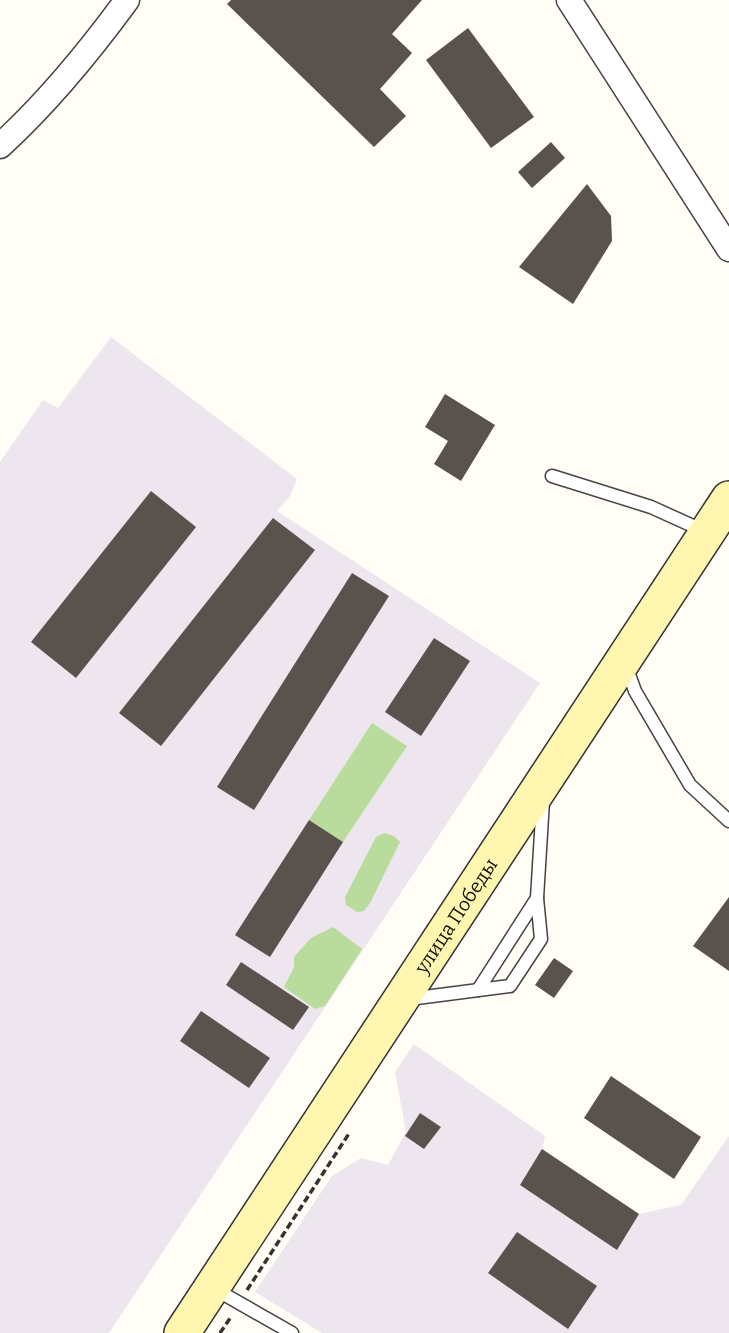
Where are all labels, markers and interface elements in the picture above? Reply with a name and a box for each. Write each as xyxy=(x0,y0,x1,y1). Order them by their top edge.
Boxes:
street label: улица Победы xyxy=(409,854,502,979)

